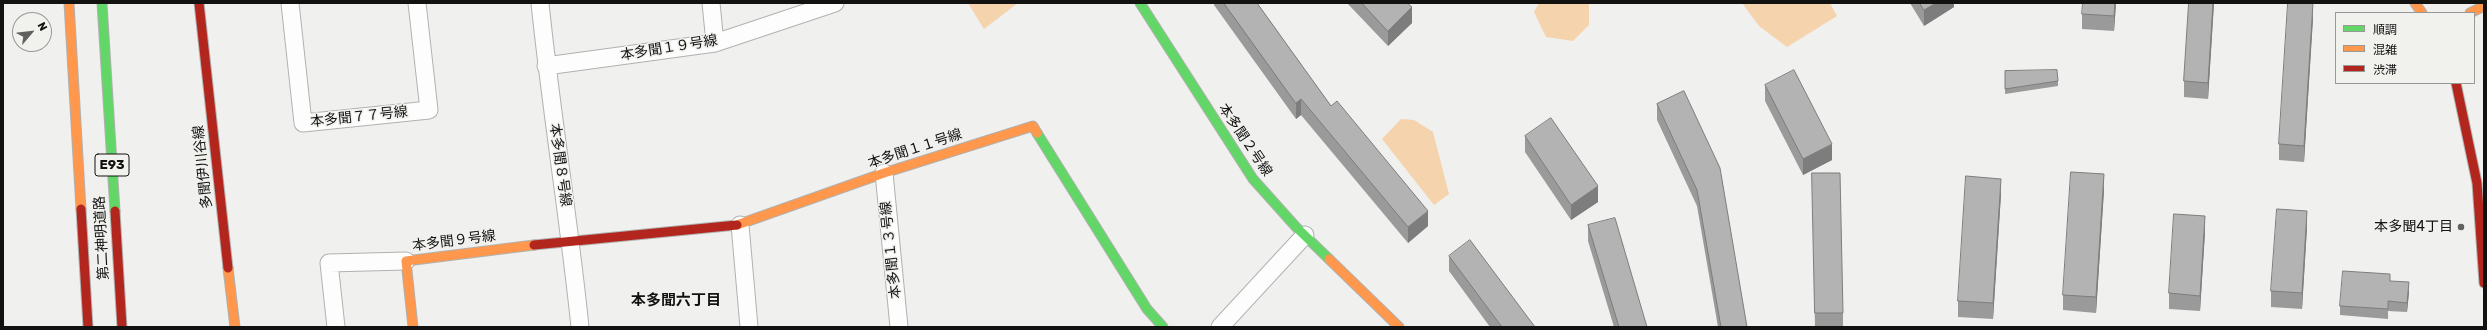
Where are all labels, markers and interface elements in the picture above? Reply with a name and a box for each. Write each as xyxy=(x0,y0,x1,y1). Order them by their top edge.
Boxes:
north arrow xyxy=(12,12,52,52)
legend xyxy=(2335,12,2475,84)
text: N xyxy=(35,20,50,33)
text: 順調 xyxy=(2373,23,2397,37)
street label: 本多聞１９号線 xyxy=(619,32,719,64)
text: 混雑 xyxy=(2373,43,2397,57)
text: 渋滞 xyxy=(2373,63,2397,77)
street label: 本多聞２号線 xyxy=(1215,100,1275,180)
street label: 本多聞７７号線 xyxy=(309,104,409,130)
street label: 本多聞８号線 xyxy=(546,122,574,208)
street label: 多聞伊川谷線 xyxy=(190,124,216,210)
street label: 本多聞１１号線 xyxy=(866,126,964,172)
road number: E93 xyxy=(95,154,129,176)
street label: 第二神明道路 xyxy=(91,196,113,280)
street label: 本多聞１３号線 xyxy=(878,200,904,300)
place label: 本多聞4丁目 xyxy=(2374,219,2453,235)
marker: 本多聞4丁目 xyxy=(2456,222,2466,232)
street label: 本多聞９号線 xyxy=(411,228,497,254)
district label: 本多聞六丁目 xyxy=(631,292,721,310)

